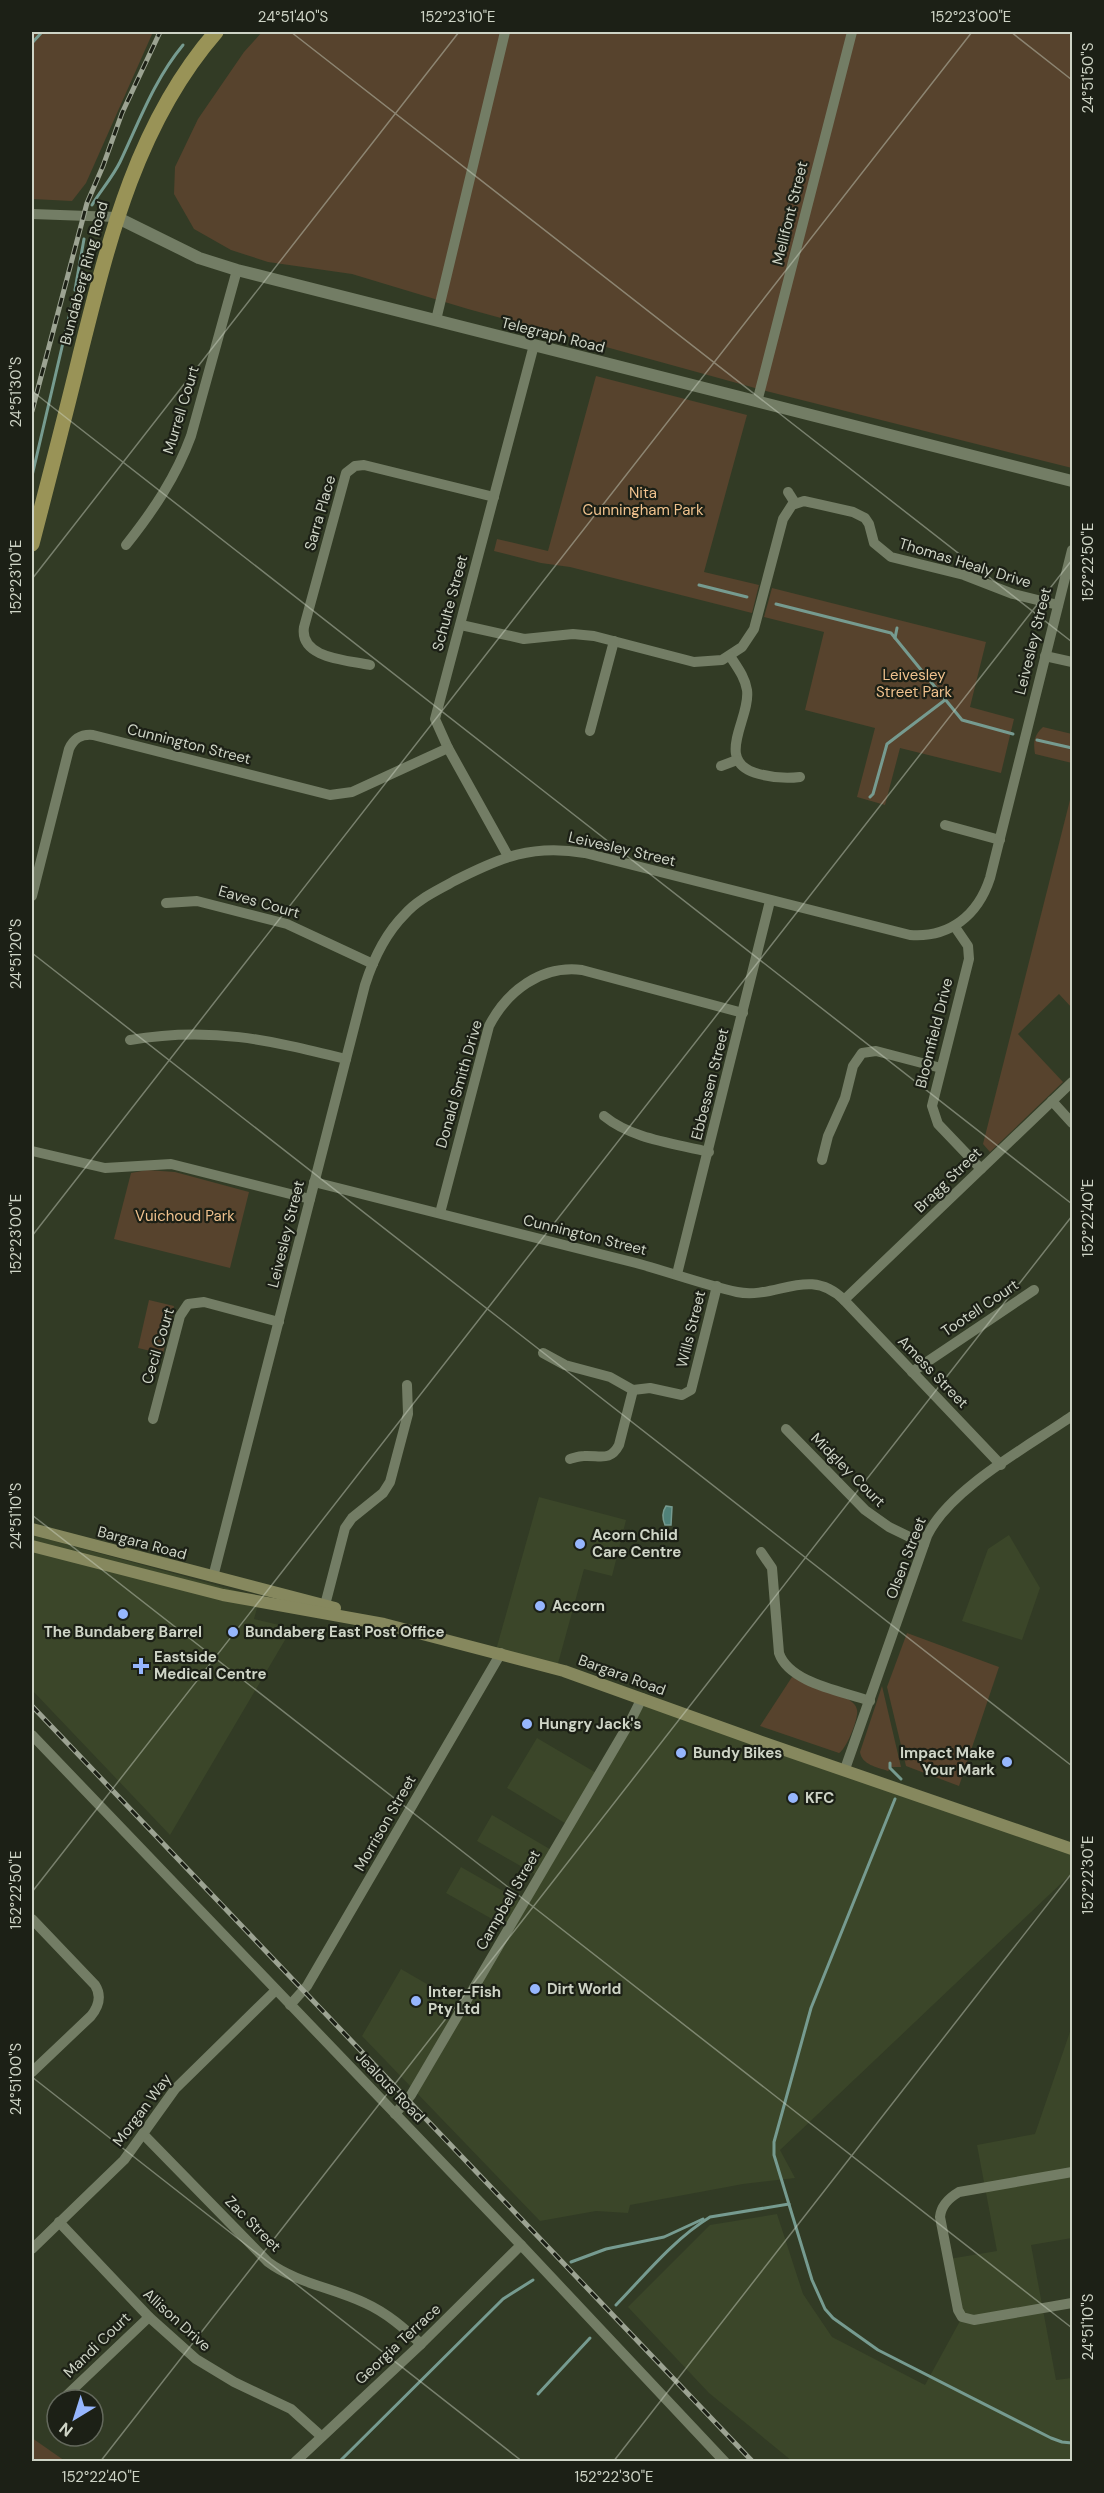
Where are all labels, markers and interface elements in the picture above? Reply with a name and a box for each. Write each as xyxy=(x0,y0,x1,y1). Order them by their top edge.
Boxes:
text: 24°51'40"S xyxy=(258,7,329,27)
text: 152°23'10"E xyxy=(420,7,496,27)
text: 152°23'00"E xyxy=(931,7,1011,27)
text: 24°51'50"S xyxy=(1078,42,1098,113)
street label: Mellifont Street xyxy=(767,159,813,267)
street label: Bundaberg Ring Road xyxy=(55,199,113,347)
street label: Telegraph Road xyxy=(499,312,607,358)
text: 24°51'30"S xyxy=(6,356,26,428)
street label: Murrell Court xyxy=(158,363,204,456)
street label: Sarra Place xyxy=(300,473,340,553)
park label: Nita Cunningham Park xyxy=(583,483,704,520)
text: 152°22'50"E xyxy=(1078,523,1098,601)
street label: Thomas Healy Drive xyxy=(897,533,1033,593)
text: 152°23'10"E xyxy=(6,539,26,615)
street label: Schulte Street xyxy=(428,553,472,653)
street label: Leivesley Street xyxy=(1010,585,1056,697)
park label: Leivesley Street Park xyxy=(876,665,952,702)
street label: Cunnington Street xyxy=(125,719,253,769)
street label: Leivesley Street xyxy=(566,827,678,871)
street label: Eaves Court xyxy=(216,881,302,923)
text: 24°51'20"S xyxy=(6,918,26,989)
street label: Bloomfield Drive xyxy=(911,976,957,1090)
street label: Donald Smith Drive xyxy=(431,1018,487,1150)
street label: Ebbessen Street xyxy=(686,1026,734,1142)
street label: Bragg Street xyxy=(910,1143,986,1217)
street label: Leivesley Street xyxy=(263,1178,309,1290)
text: 152°22'40"E xyxy=(1078,1179,1098,1257)
text: 152°23'00"E xyxy=(6,1194,26,1274)
park label: Vuichoud Park xyxy=(135,1206,235,1226)
street label: Cunnington Street xyxy=(521,1210,649,1260)
street label: Tootell Court xyxy=(937,1275,1023,1341)
street label: Wills Street xyxy=(672,1288,710,1370)
street label: Cecil Court xyxy=(137,1305,179,1386)
street label: Amess Street xyxy=(893,1331,973,1413)
street label: Midgley Court xyxy=(806,1428,890,1512)
text: 24°51'10"S xyxy=(6,1482,26,1549)
street label: Olsen Street xyxy=(881,1514,931,1602)
street label: Bargara Road xyxy=(95,1521,189,1565)
place label: Acorn Child Care Centre xyxy=(592,1525,681,1562)
marker: Acorn Child Care Centre xyxy=(573,1537,587,1551)
place label: Accorn xyxy=(552,1596,605,1616)
marker: Accorn xyxy=(533,1599,547,1613)
marker: The Bundaberg Barrel xyxy=(116,1607,130,1621)
place label: The Bundaberg Barrel xyxy=(44,1622,202,1642)
place label: Bundaberg East Post Office xyxy=(245,1622,445,1642)
marker: Bundaberg East Post Office xyxy=(226,1625,240,1639)
place label: Eastside Medical Centre xyxy=(154,1647,267,1684)
street label: Bargara Road xyxy=(575,1650,669,1700)
marker: Eastside Medical Centre xyxy=(132,1657,150,1675)
place label: Hungry Jack's xyxy=(539,1714,642,1734)
marker: Hungry Jack's xyxy=(520,1717,534,1731)
place label: Bundy Bikes xyxy=(693,1743,782,1763)
place label: Impact Make Your Mark xyxy=(900,1743,995,1780)
marker: Bundy Bikes xyxy=(674,1746,688,1760)
marker: Impact Make Your Mark xyxy=(1000,1755,1014,1769)
street label: Morrison Street xyxy=(349,1771,421,1875)
place label: KFC xyxy=(805,1788,834,1808)
marker: KFC xyxy=(786,1791,800,1805)
text: 152°22'30"E xyxy=(1078,1836,1098,1915)
street label: Campbell Street xyxy=(471,1846,545,1954)
text: 152°22'50"E xyxy=(6,1851,26,1929)
place label: Dirt World xyxy=(547,1979,621,1999)
place label: Inter-Fish Pty Ltd xyxy=(428,1982,501,2019)
marker: Dirt World xyxy=(528,1982,542,1996)
marker: Inter-Fish Pty Ltd xyxy=(409,1994,423,2008)
text: 24°51'00"S xyxy=(6,2042,26,2115)
street label: Jealous Road xyxy=(351,2047,429,2127)
street label: Morgan Way xyxy=(108,2069,176,2150)
street label: Zac Street xyxy=(221,2192,285,2256)
street label: Allison Drive xyxy=(139,2284,215,2356)
text: 24°51'10"S xyxy=(1078,2293,1098,2360)
street label: Georgia Terrace xyxy=(351,2299,445,2389)
street label: Mandi Court xyxy=(59,2308,135,2382)
north arrow xyxy=(45,2388,105,2448)
text: N xyxy=(55,2418,77,2441)
text: 152°22'40"E xyxy=(62,2467,140,2487)
text: 152°22'30"E xyxy=(575,2467,654,2487)

